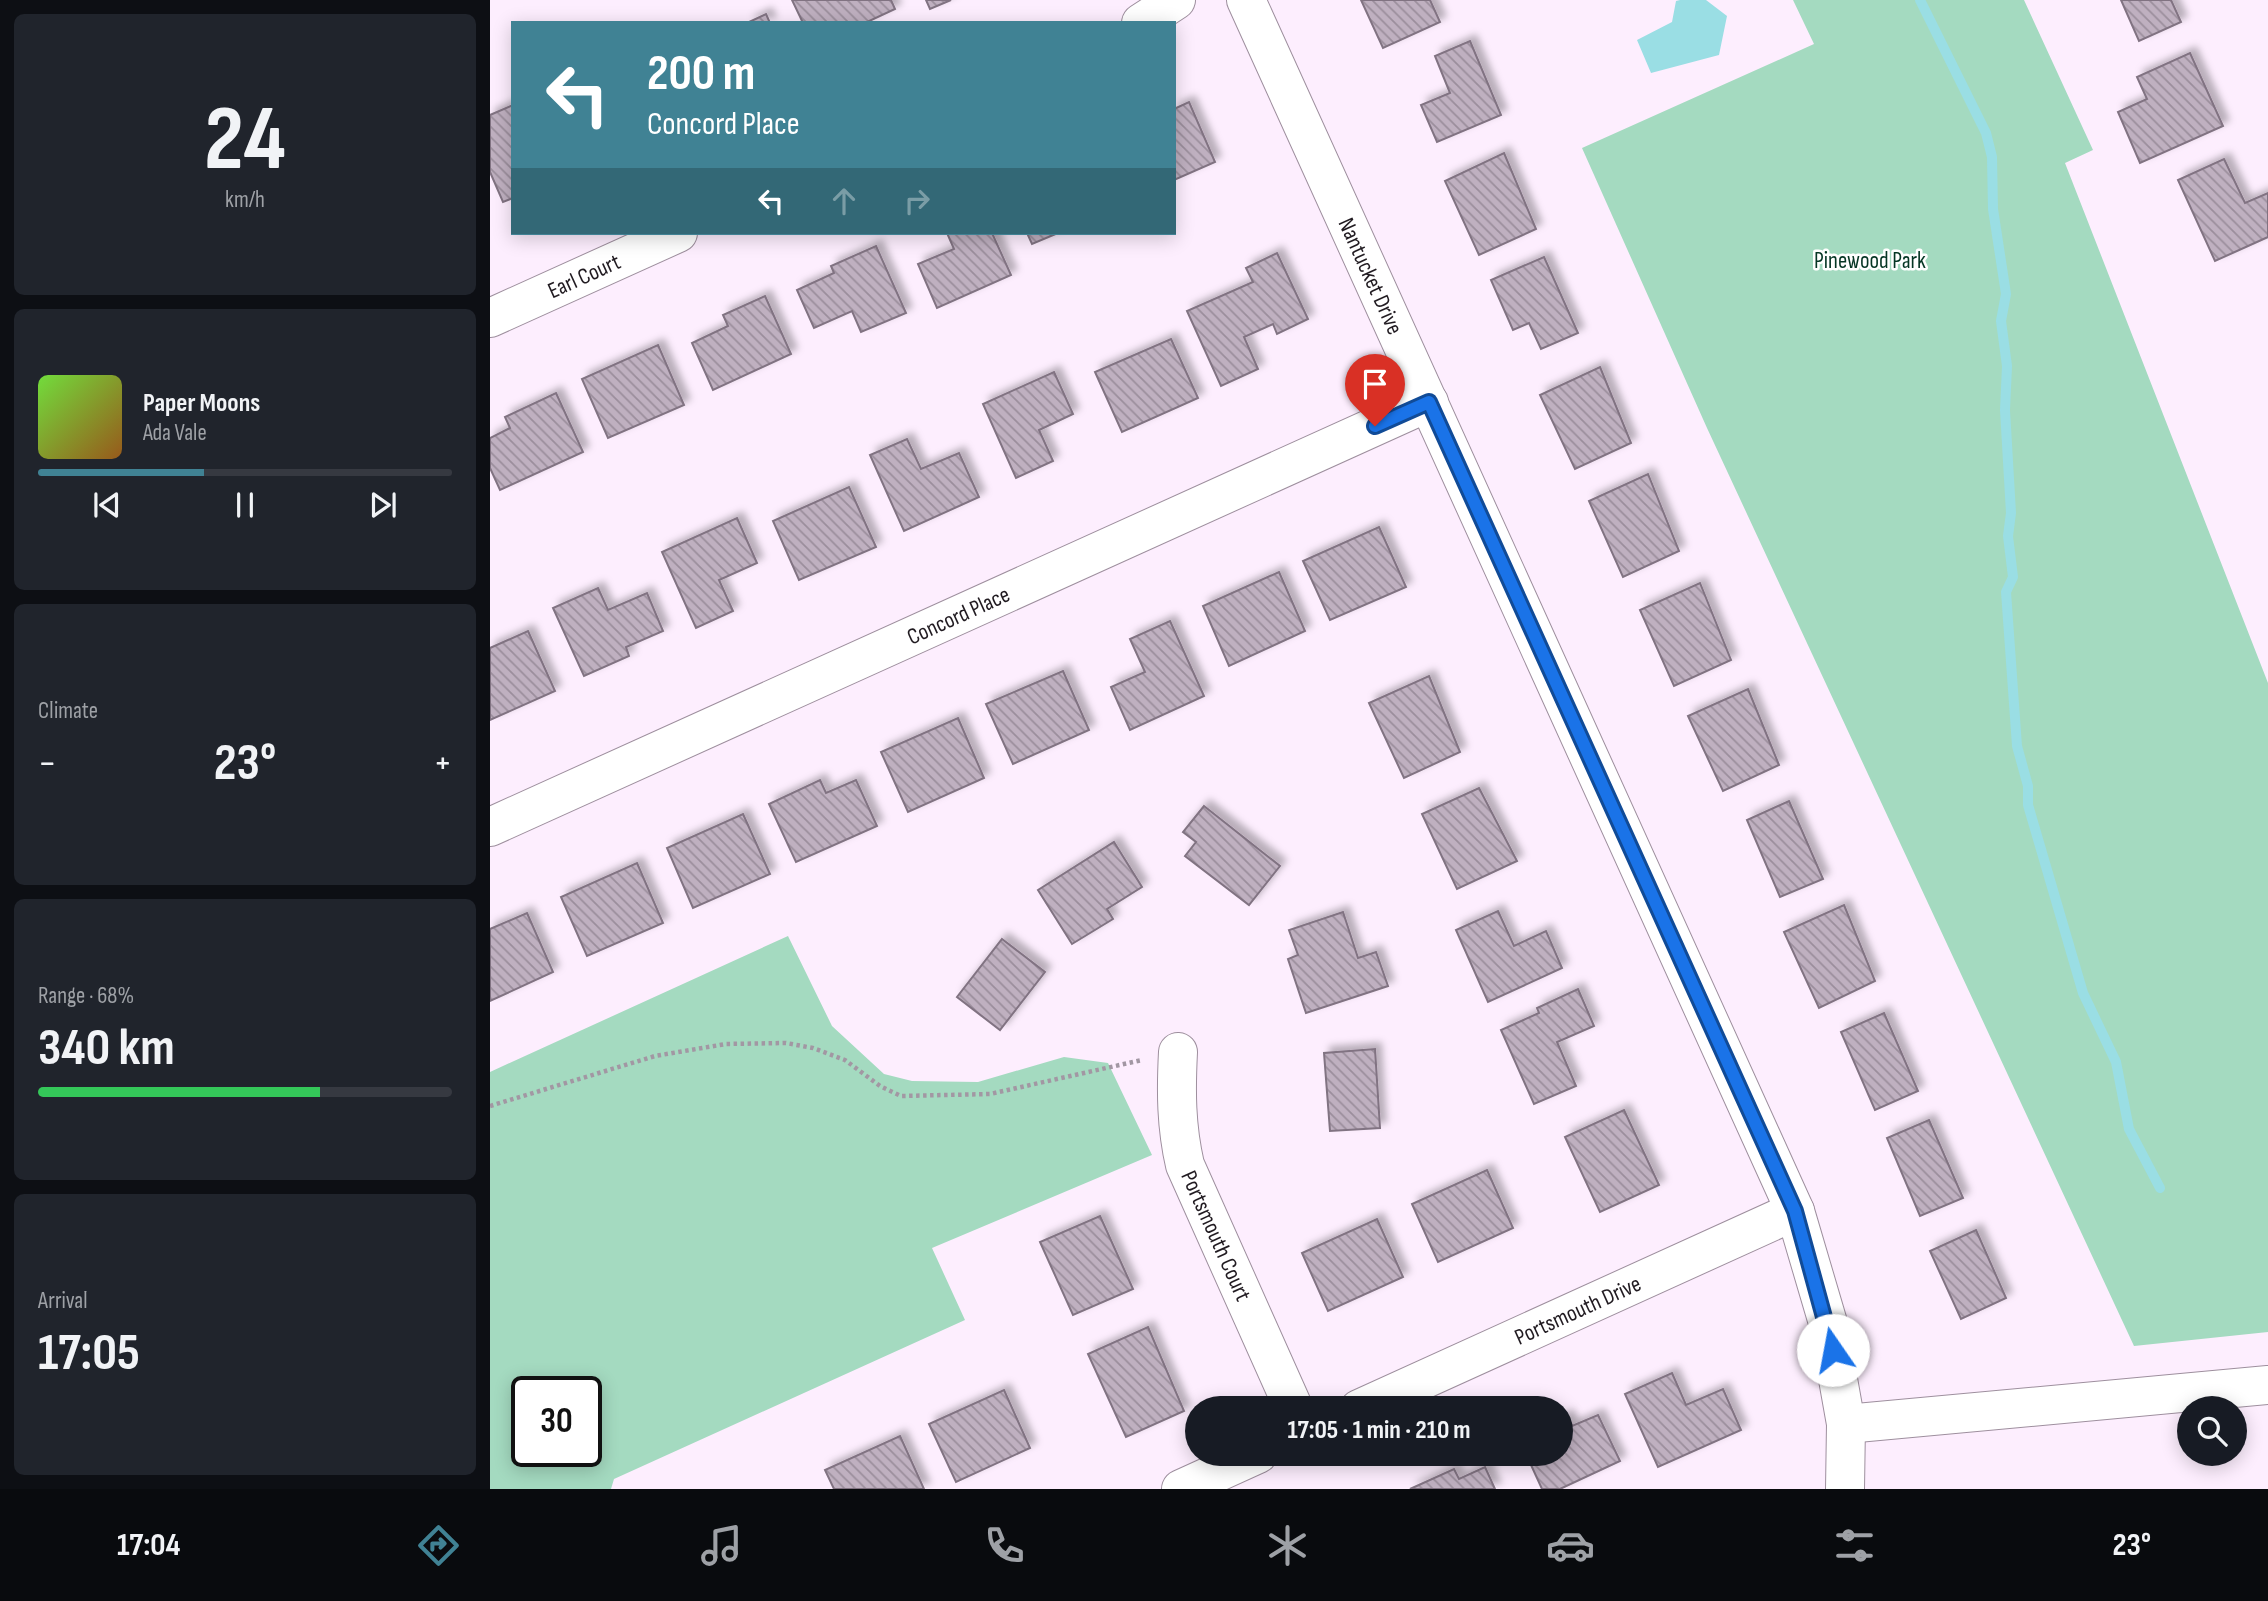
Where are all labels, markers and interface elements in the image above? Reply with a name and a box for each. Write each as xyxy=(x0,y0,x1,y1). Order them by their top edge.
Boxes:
text: 200 m xyxy=(647,45,755,104)
icon: left xyxy=(532,49,623,140)
text: 24 xyxy=(204,86,286,195)
text: Concord Place xyxy=(647,105,800,144)
icon: left xyxy=(752,182,790,220)
icon: ahead xyxy=(825,182,863,220)
icon: right xyxy=(898,182,936,220)
text: km/h xyxy=(225,186,265,214)
street label: Nantucket Drive xyxy=(1332,214,1409,339)
park label: Pinewood Park xyxy=(1814,247,1926,275)
street label: Earl Court xyxy=(544,248,625,305)
pin xyxy=(1345,354,1405,426)
icon: arrive xyxy=(1356,365,1394,403)
text: Paper Moons xyxy=(143,388,260,419)
text: Ada Vale xyxy=(143,419,207,447)
icon: previous xyxy=(88,486,126,524)
icon: pause xyxy=(226,486,264,524)
icon: next xyxy=(364,486,402,524)
street label: Concord Place xyxy=(903,581,1014,651)
text: Climate xyxy=(38,697,98,725)
text: 23° xyxy=(214,732,276,795)
text: − xyxy=(38,741,57,786)
text: + xyxy=(433,741,452,786)
text: Range · 68% xyxy=(38,982,134,1010)
text: 340 km xyxy=(38,1017,175,1080)
street label: Portsmouth Court xyxy=(1174,1167,1257,1306)
street label: Portsmouth Drive xyxy=(1510,1270,1646,1352)
text: Arrival xyxy=(38,1287,87,1315)
position arrow xyxy=(1796,1313,1870,1387)
text: 17:05 xyxy=(38,1322,140,1385)
speed limit sign: 30 xyxy=(511,1376,602,1467)
map controls xyxy=(2177,1396,2247,1466)
button: search xyxy=(2177,1396,2247,1466)
text: 17:05 · 1 min · 210 m xyxy=(1287,1415,1471,1446)
icon: directions xyxy=(414,1521,463,1570)
icon: music xyxy=(697,1521,746,1570)
icon: phone xyxy=(980,1521,1029,1570)
icon: climate xyxy=(1263,1521,1312,1570)
icon: car xyxy=(1546,1521,1595,1570)
icon: filters xyxy=(1830,1521,1879,1570)
text: 17:04 xyxy=(117,1526,180,1565)
text: 23° xyxy=(2113,1526,2151,1565)

